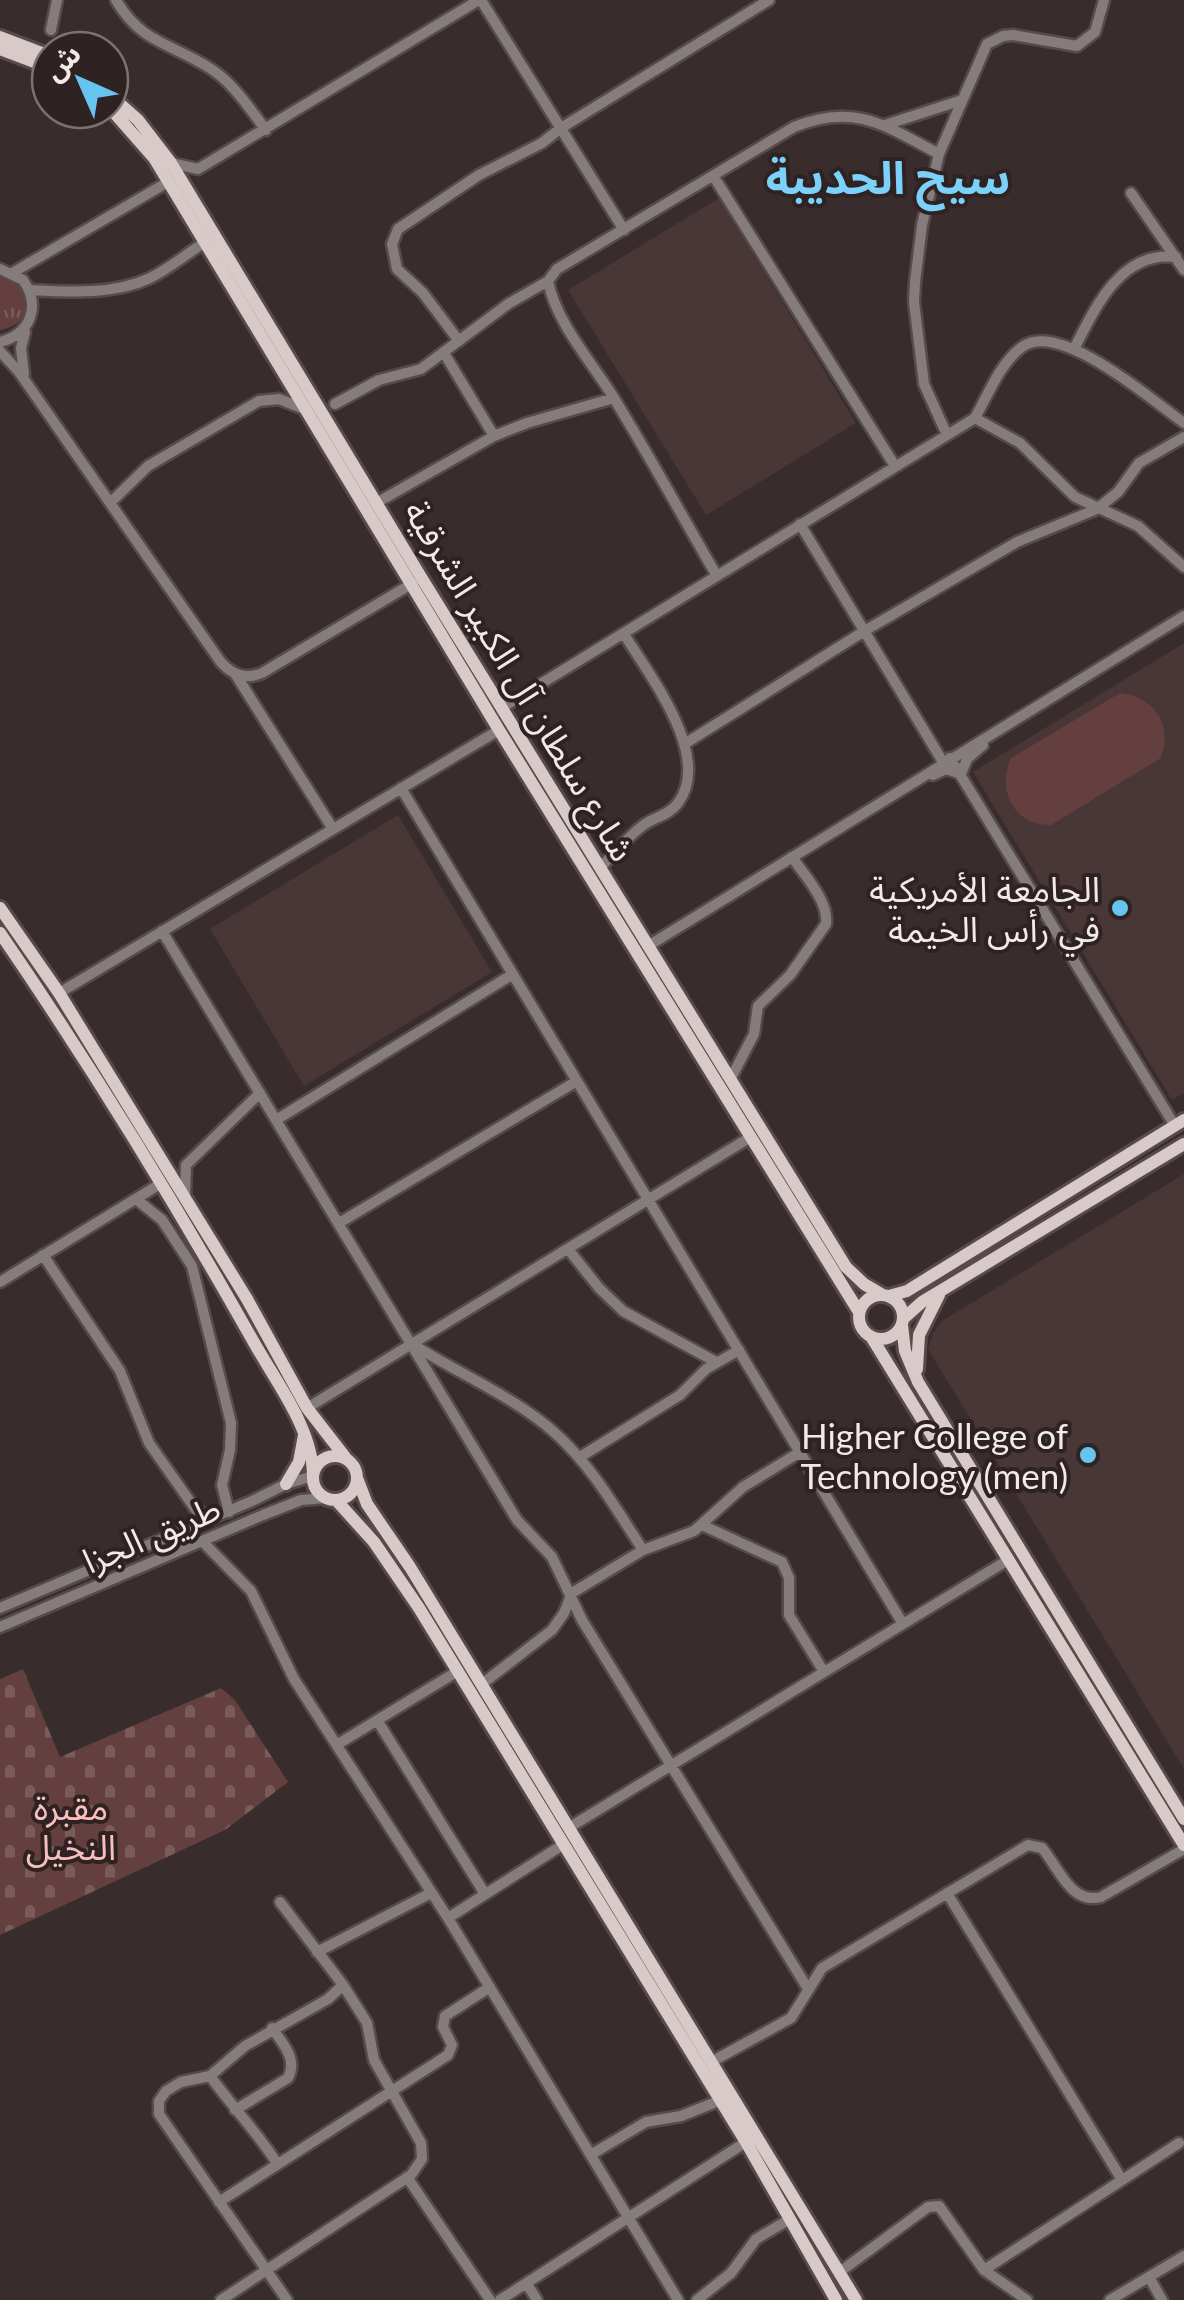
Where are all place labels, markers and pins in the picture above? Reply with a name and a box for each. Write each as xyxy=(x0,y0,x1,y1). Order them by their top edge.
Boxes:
place label: الجامعة الأمريكية في رأس الخيمة xyxy=(869,867,1100,957)
marker: الجامعة الأمريكية في رأس الخيمة xyxy=(1109,897,1131,919)
place label: Higher College of Technology (men) xyxy=(801,1414,1068,1496)
marker: Higher College of Technology (men) xyxy=(1077,1444,1099,1466)

